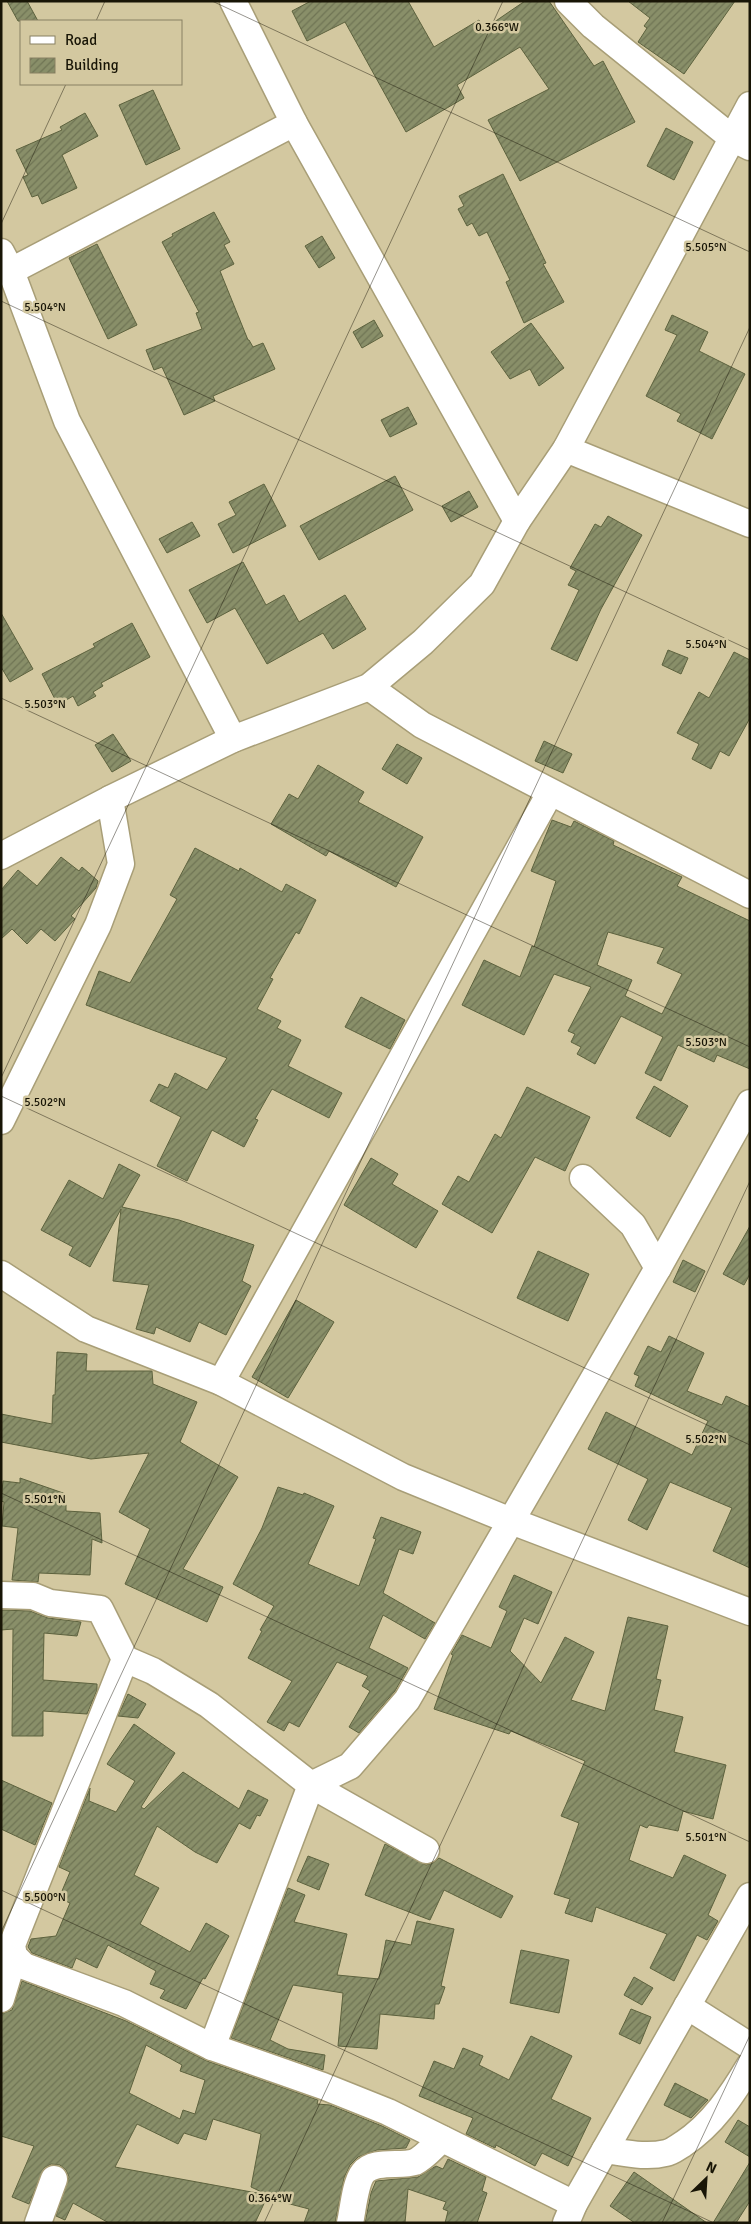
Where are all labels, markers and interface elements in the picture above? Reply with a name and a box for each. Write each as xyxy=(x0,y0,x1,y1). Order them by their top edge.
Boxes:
legend xyxy=(20,20,182,85)
text: 0.366°W xyxy=(475,20,519,35)
text: Road xyxy=(65,31,97,49)
text: Building xyxy=(65,56,119,74)
text: 5.505°N xyxy=(685,240,727,255)
text: 5.504°N xyxy=(24,300,66,315)
text: 5.504°N xyxy=(685,637,727,652)
text: 5.503°N xyxy=(24,697,66,712)
text: 5.503°N xyxy=(685,1035,727,1050)
text: 5.502°N xyxy=(24,1095,66,1110)
text: 5.502°N xyxy=(685,1432,727,1447)
text: 5.501°N xyxy=(24,1492,66,1507)
text: 5.501°N xyxy=(685,1830,727,1845)
text: 5.500°N xyxy=(24,1890,66,1905)
north arrow xyxy=(681,2154,731,2204)
text: N xyxy=(703,2158,719,2177)
text: 0.364°W xyxy=(248,2191,292,2206)

